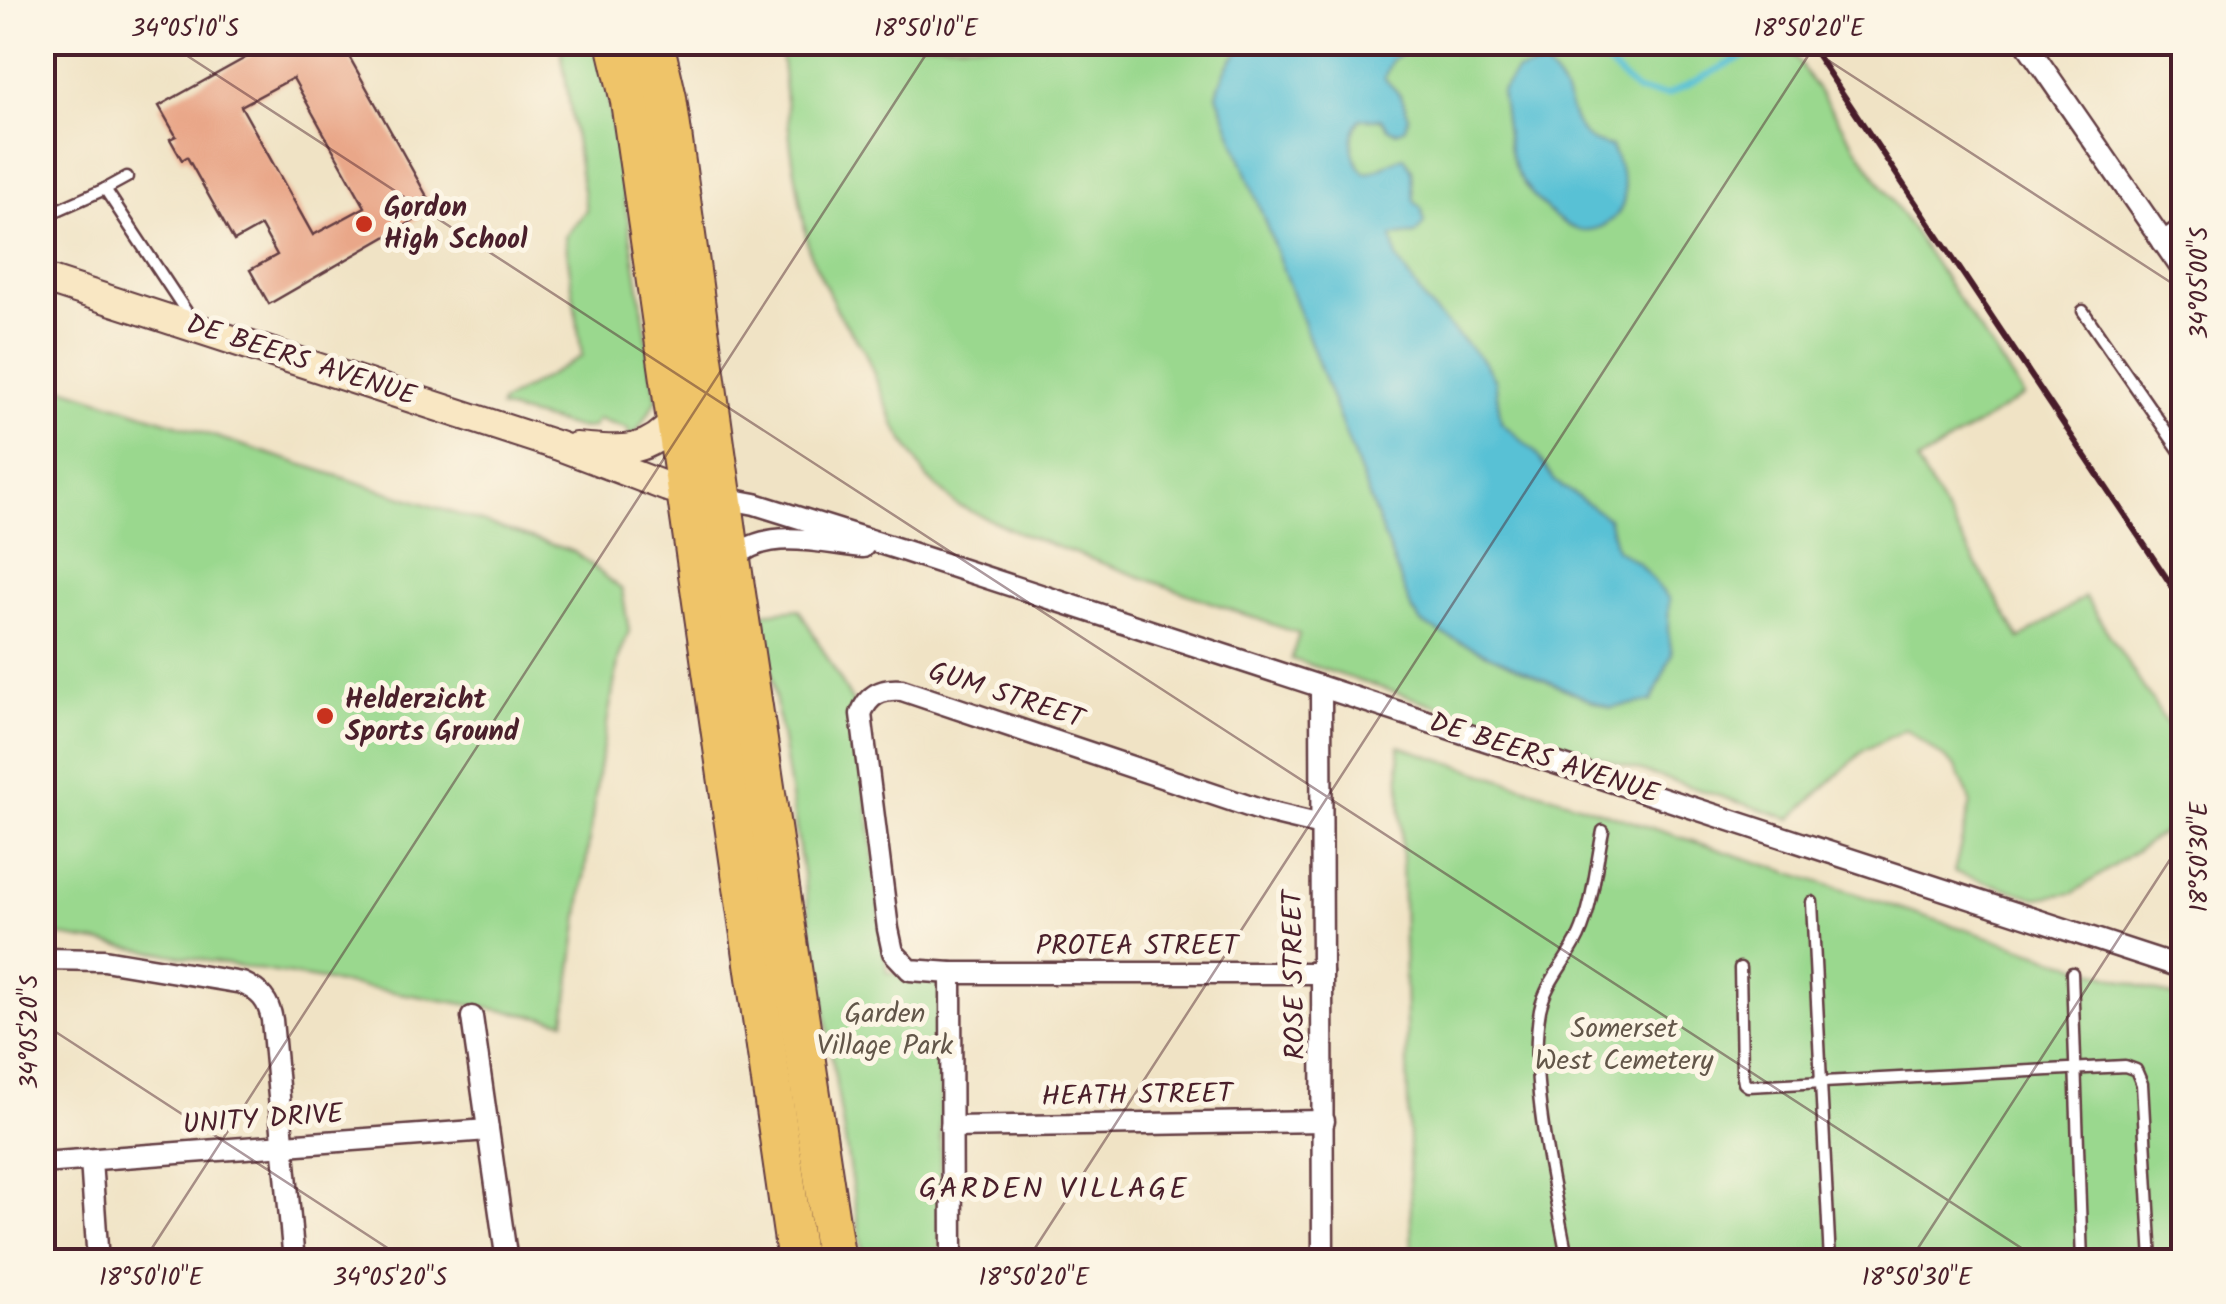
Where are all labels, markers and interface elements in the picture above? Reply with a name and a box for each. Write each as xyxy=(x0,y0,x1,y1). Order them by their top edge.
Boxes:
text: 34°05'10"S xyxy=(131,9,239,49)
text: 18°50'10"E xyxy=(874,9,979,49)
text: 18°50'20"E xyxy=(1754,9,1866,49)
place label: Gordon High School xyxy=(384,186,528,263)
marker: Gordon High School xyxy=(353,213,375,235)
text: 34°05'00"S xyxy=(2180,227,2220,339)
street label: DE BEERS AVENUE xyxy=(180,303,422,420)
street label: GUM STREET xyxy=(922,650,1091,743)
place label: Helderzicht Sports Ground xyxy=(345,678,520,755)
street label: DE BEERS AVENUE xyxy=(1423,701,1665,818)
marker: Helderzicht Sports Ground xyxy=(314,705,336,727)
text: 18°50'30"E xyxy=(2180,800,2220,912)
street label: ROSE STREET xyxy=(1271,888,1319,1060)
street label: PROTEA STREET xyxy=(1036,924,1240,969)
text: 34°05'20"S xyxy=(10,975,50,1089)
park label: Garden Village Park xyxy=(817,992,954,1069)
park label: Somerset West Cemetery xyxy=(1535,1007,1714,1084)
street label: HEATH STREET xyxy=(1041,1072,1235,1120)
street label: UNITY DRIVE xyxy=(181,1092,346,1148)
district label: GARDEN VILLAGE xyxy=(919,1166,1189,1214)
text: 18°50'10"E xyxy=(99,1258,204,1298)
text: 34°05'20"S xyxy=(333,1258,447,1298)
text: 18°50'20"E xyxy=(979,1258,1091,1298)
text: 18°50'30"E xyxy=(1862,1258,1974,1298)

